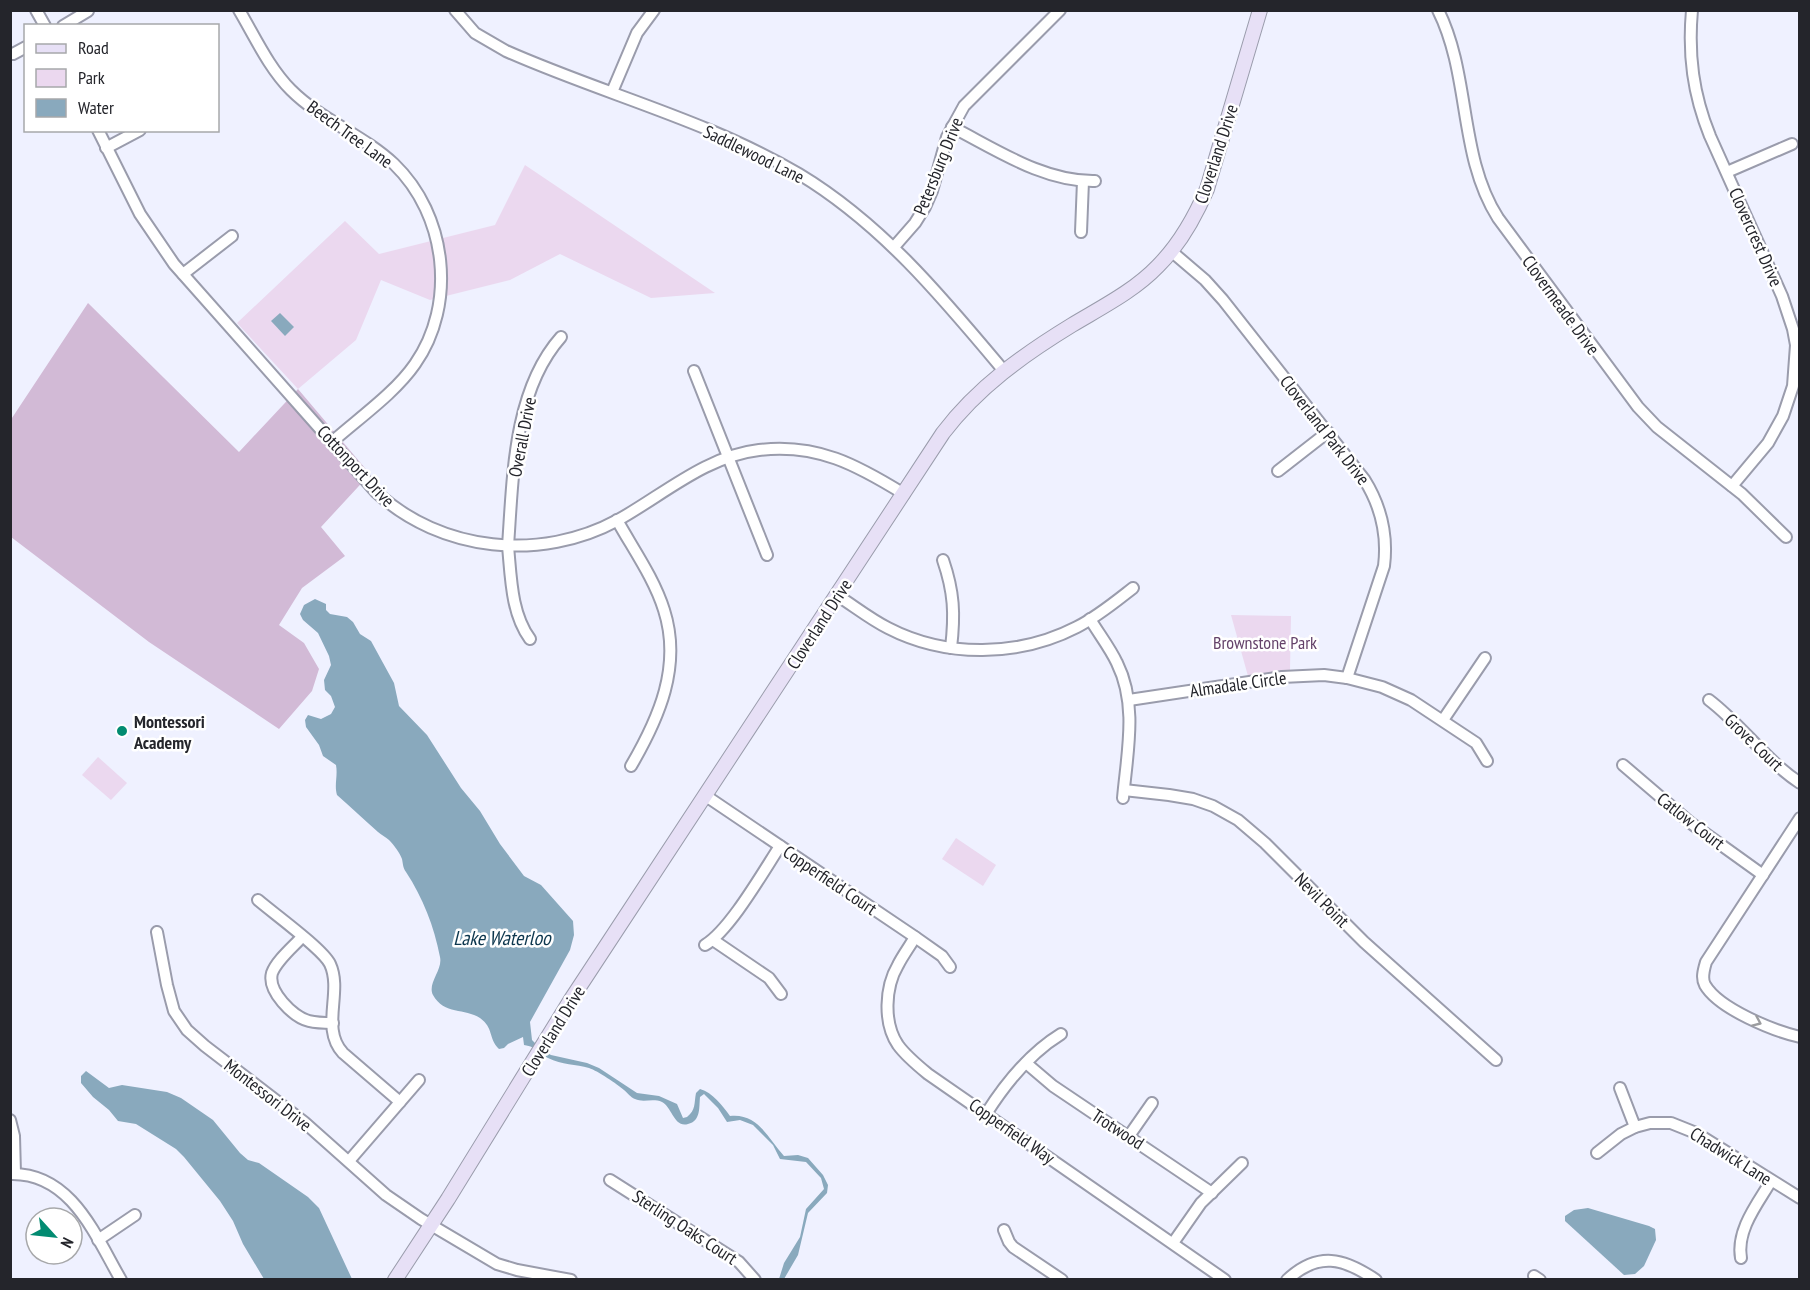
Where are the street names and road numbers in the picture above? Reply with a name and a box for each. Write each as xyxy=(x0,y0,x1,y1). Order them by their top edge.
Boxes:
street label: Beech Tree Lane xyxy=(303,95,397,173)
street label: Cloverland Drive xyxy=(1189,101,1243,207)
street label: Petersburg Drive xyxy=(908,114,968,218)
street label: Saddlewood Lane xyxy=(700,120,808,188)
street label: Clovercrest Drive xyxy=(1724,184,1788,290)
street label: Clovermeade Drive xyxy=(1517,251,1605,359)
street label: Cloverland Park Drive xyxy=(1275,370,1375,490)
street label: Overall Drive xyxy=(503,395,541,479)
street label: Cottonport Drive xyxy=(312,420,400,512)
street label: Cloverland Drive xyxy=(781,575,857,673)
street label: Almadale Circle xyxy=(1188,666,1288,702)
street label: Grove Court xyxy=(1720,708,1788,776)
street label: Catlow Court xyxy=(1653,787,1730,855)
street label: Copperfield Court xyxy=(779,840,881,920)
street label: Nevil Point xyxy=(1290,868,1354,932)
street label: Cloverland Drive xyxy=(516,981,590,1081)
street label: Montessori Drive xyxy=(220,1054,316,1136)
street label: Copperfield Way xyxy=(965,1093,1060,1169)
street label: Trotwood xyxy=(1087,1104,1149,1154)
street label: Chadwick Lane xyxy=(1686,1122,1776,1190)
street label: Sterling Oaks Court xyxy=(628,1185,742,1269)

